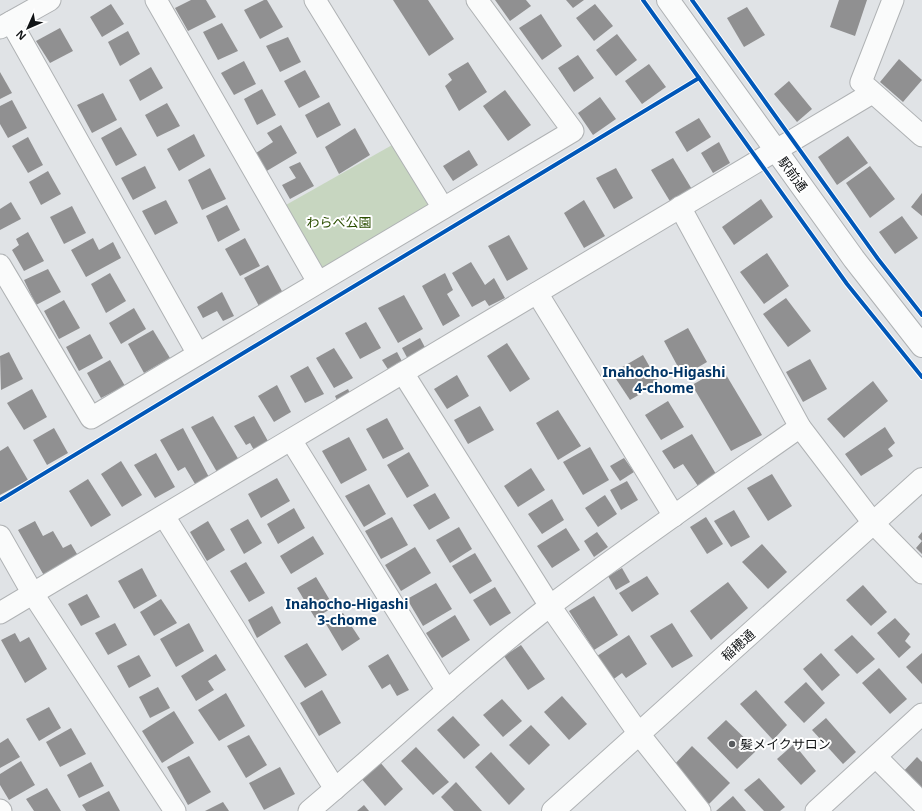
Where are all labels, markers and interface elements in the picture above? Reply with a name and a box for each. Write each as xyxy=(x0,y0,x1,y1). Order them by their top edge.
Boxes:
north arrow xyxy=(8,8,48,48)
text: N xyxy=(12,27,29,44)
street label: 駅前通 xyxy=(774,153,812,195)
park label: わらべ公園 xyxy=(306,213,372,231)
district label: Inahocho-Higashi 4-chome xyxy=(603,362,725,397)
district label: Inahocho-Higashi 3-chome xyxy=(286,594,408,629)
street label: 稲穂通 xyxy=(717,625,759,665)
place label: 髪メイクサロン xyxy=(740,735,831,753)
marker: 髪メイクサロン xyxy=(727,739,737,749)

